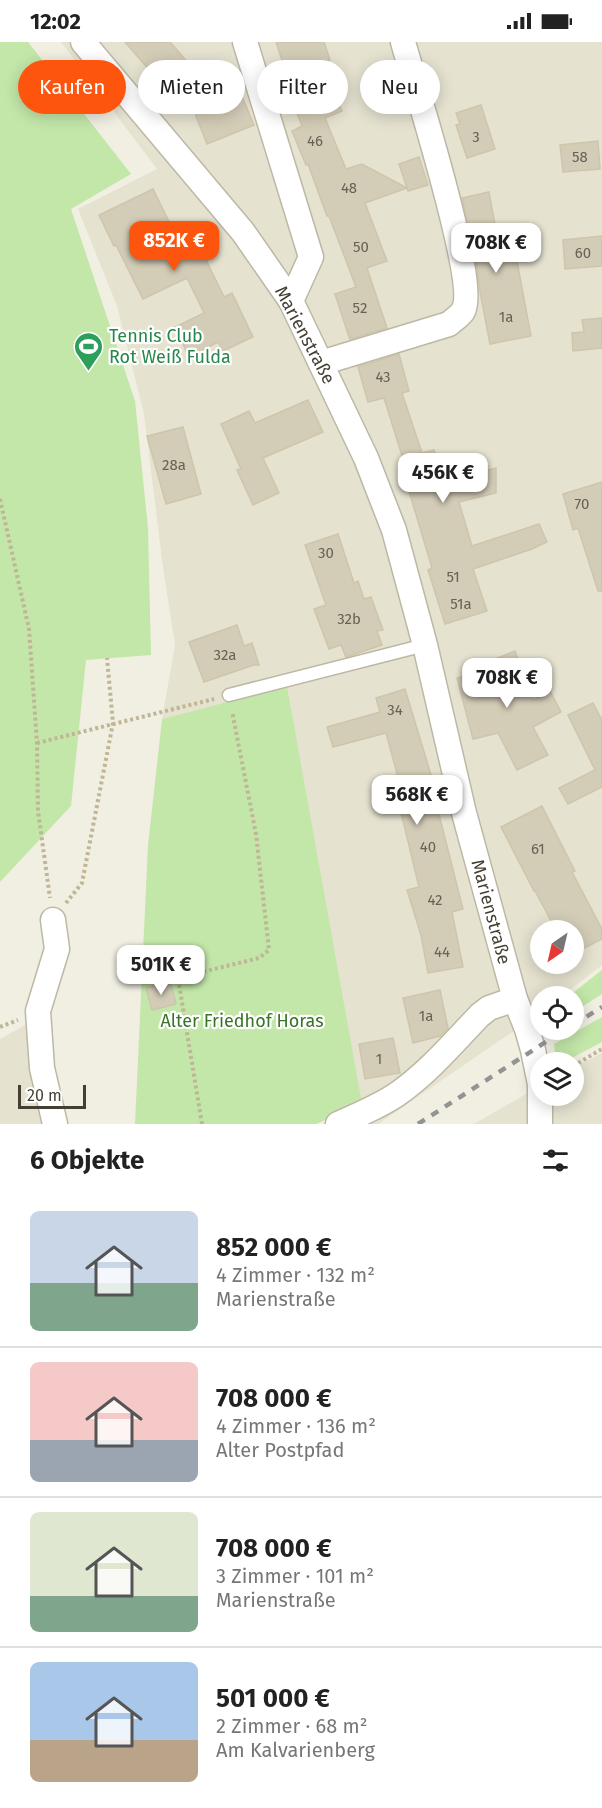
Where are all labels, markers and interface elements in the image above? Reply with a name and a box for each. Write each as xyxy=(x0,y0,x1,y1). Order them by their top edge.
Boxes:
text: 12:02 xyxy=(30,8,81,35)
chip: Kaufen xyxy=(18,60,126,114)
chip: Mieten xyxy=(138,60,245,114)
chip: Filter xyxy=(257,60,348,114)
chip: Neu xyxy=(360,60,440,114)
house number: 3 xyxy=(472,128,480,146)
house number: 46 xyxy=(307,132,323,150)
house number: 58 xyxy=(572,148,588,166)
house number: 48 xyxy=(341,179,357,197)
pin: 852K € xyxy=(125,221,223,272)
pin: 708K € xyxy=(447,223,545,274)
text: 852K € xyxy=(143,228,205,252)
text: 708K € xyxy=(465,230,527,254)
house number: 50 xyxy=(353,238,369,256)
house number: 60 xyxy=(575,244,591,262)
street label: Marienstraße xyxy=(270,282,340,388)
house number: 52 xyxy=(353,299,367,317)
house number: 1a xyxy=(499,308,513,326)
place label: Tennis Club Rot Weiß Fulda xyxy=(109,325,231,368)
sports icon: Tennis Club Rot Weiß Fulda xyxy=(72,330,104,372)
house number: 43 xyxy=(375,368,391,386)
pin: 456K € xyxy=(394,453,492,504)
house number: 28a xyxy=(162,456,186,474)
text: 456K € xyxy=(412,460,474,484)
house number: 70 xyxy=(575,495,589,513)
house number: 30 xyxy=(318,544,334,562)
house number: 51 xyxy=(446,568,460,586)
house number: 51a xyxy=(450,595,472,613)
house number: 32b xyxy=(337,610,361,628)
house number: 32a xyxy=(214,646,236,664)
pin: 708K € xyxy=(458,658,556,709)
text: 708K € xyxy=(476,665,538,689)
house number: 34 xyxy=(387,701,403,719)
pin: 568K € xyxy=(368,775,466,826)
text: 568K € xyxy=(386,782,448,806)
house number: 40 xyxy=(420,838,436,856)
house number: 61 xyxy=(531,840,545,858)
street label: Marienstraße xyxy=(466,857,516,967)
house number: 42 xyxy=(427,891,443,909)
north arrow xyxy=(530,920,584,974)
map controls xyxy=(530,920,584,1106)
house number: 44 xyxy=(434,943,450,961)
pin: 501K € xyxy=(112,945,210,996)
text: 501K € xyxy=(131,952,191,976)
button: locate xyxy=(530,986,584,1040)
house number: 1a xyxy=(419,1007,433,1025)
park label: Alter Friedhof Horas xyxy=(160,1010,324,1032)
house number: 1 xyxy=(376,1050,382,1068)
button: layers xyxy=(530,1052,584,1106)
scale bar xyxy=(18,1082,86,1110)
text: 20 m xyxy=(27,1086,62,1105)
icon: filters xyxy=(539,1144,572,1177)
text: 6 Objekte xyxy=(30,1145,144,1176)
text: 852 000 € xyxy=(216,1232,331,1263)
icon: home xyxy=(78,1235,150,1307)
text: 4 Zimmer · 132 m² xyxy=(216,1263,375,1287)
text: Marienstraße xyxy=(216,1287,336,1311)
text: 708 000 € xyxy=(216,1383,332,1414)
icon: home xyxy=(78,1386,150,1458)
text: 4 Zimmer · 136 m² xyxy=(216,1414,376,1438)
text: Alter Postpfad xyxy=(216,1438,344,1462)
text: 708 000 € xyxy=(216,1533,332,1564)
icon: home xyxy=(78,1536,150,1608)
text: 3 Zimmer · 101 m² xyxy=(216,1564,374,1588)
text: Marienstraße xyxy=(216,1588,336,1612)
text: 501 000 € xyxy=(216,1683,330,1714)
icon: home xyxy=(78,1686,150,1758)
text: 2 Zimmer · 68 m² xyxy=(216,1714,368,1738)
text: Am Kalvarienberg xyxy=(216,1738,375,1762)

